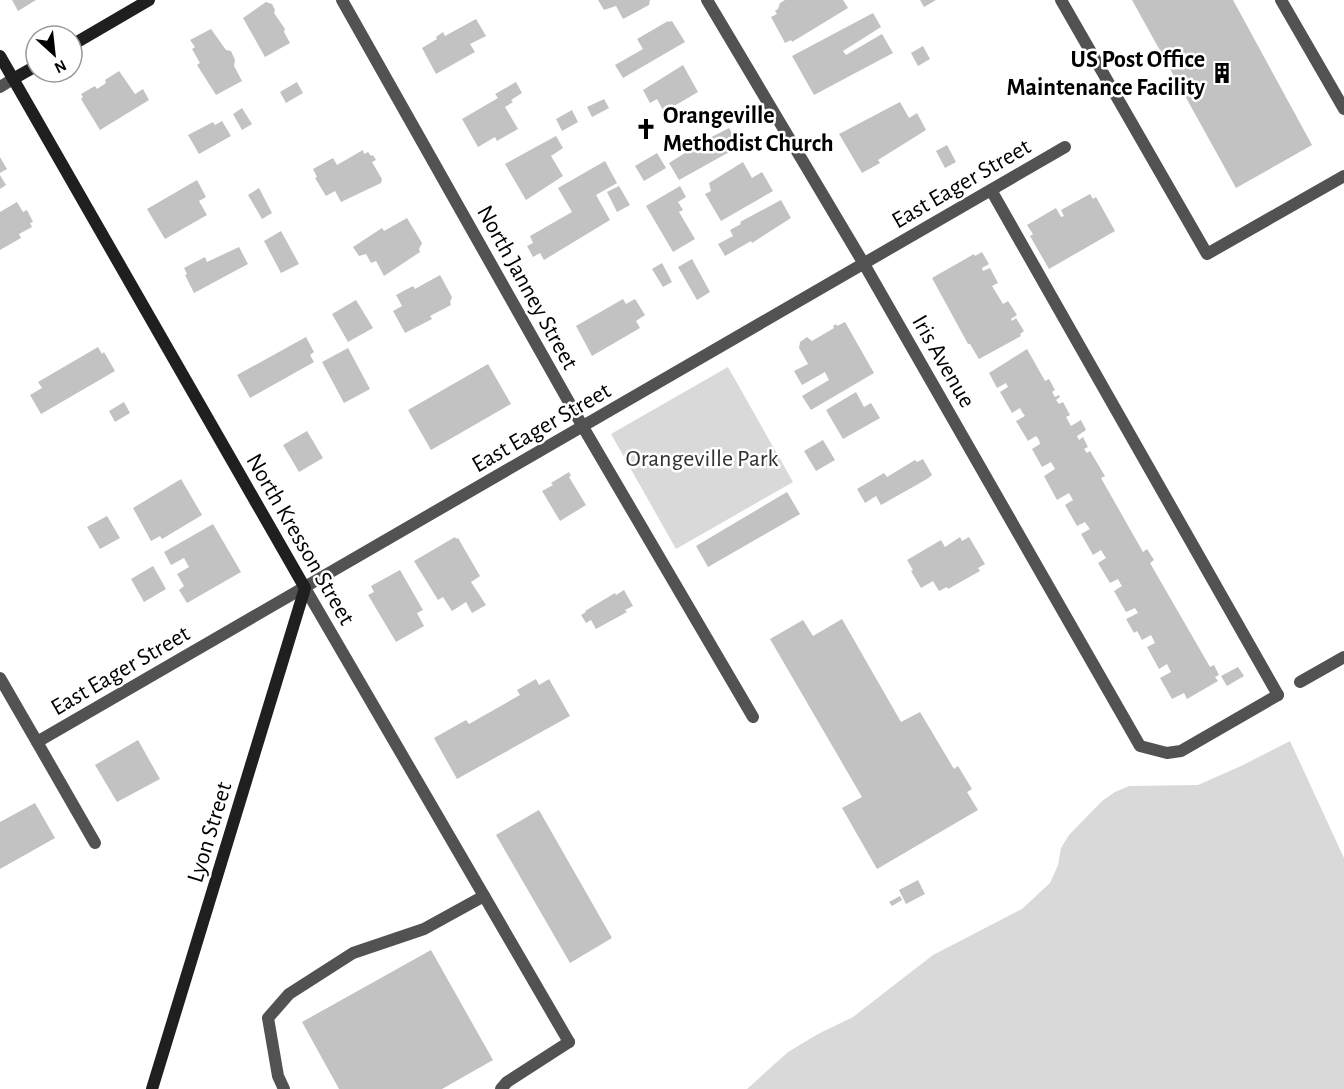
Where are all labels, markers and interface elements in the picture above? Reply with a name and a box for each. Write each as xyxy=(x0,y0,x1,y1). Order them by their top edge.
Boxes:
north arrow xyxy=(24,24,84,84)
place label: US Post Office Maintenance Facility xyxy=(1007,48,1205,100)
text: N xyxy=(52,57,69,76)
building icon: US Post Office Maintenance Facility xyxy=(1210,61,1234,85)
place label: Orangeville Methodist Church xyxy=(663,104,834,156)
church icon: Orangeville Methodist Church xyxy=(634,117,658,141)
street label: East Eager Street xyxy=(888,134,1035,233)
street label: North Janney Street xyxy=(472,201,582,374)
street label: Iris Avenue xyxy=(907,311,979,412)
street label: East Eager Street xyxy=(468,378,615,477)
park label: Orangeville Park xyxy=(626,447,779,471)
street label: North Kresson Street xyxy=(241,450,359,629)
street label: East Eager Street xyxy=(47,621,194,720)
street label: Lyon Street xyxy=(183,779,237,885)

